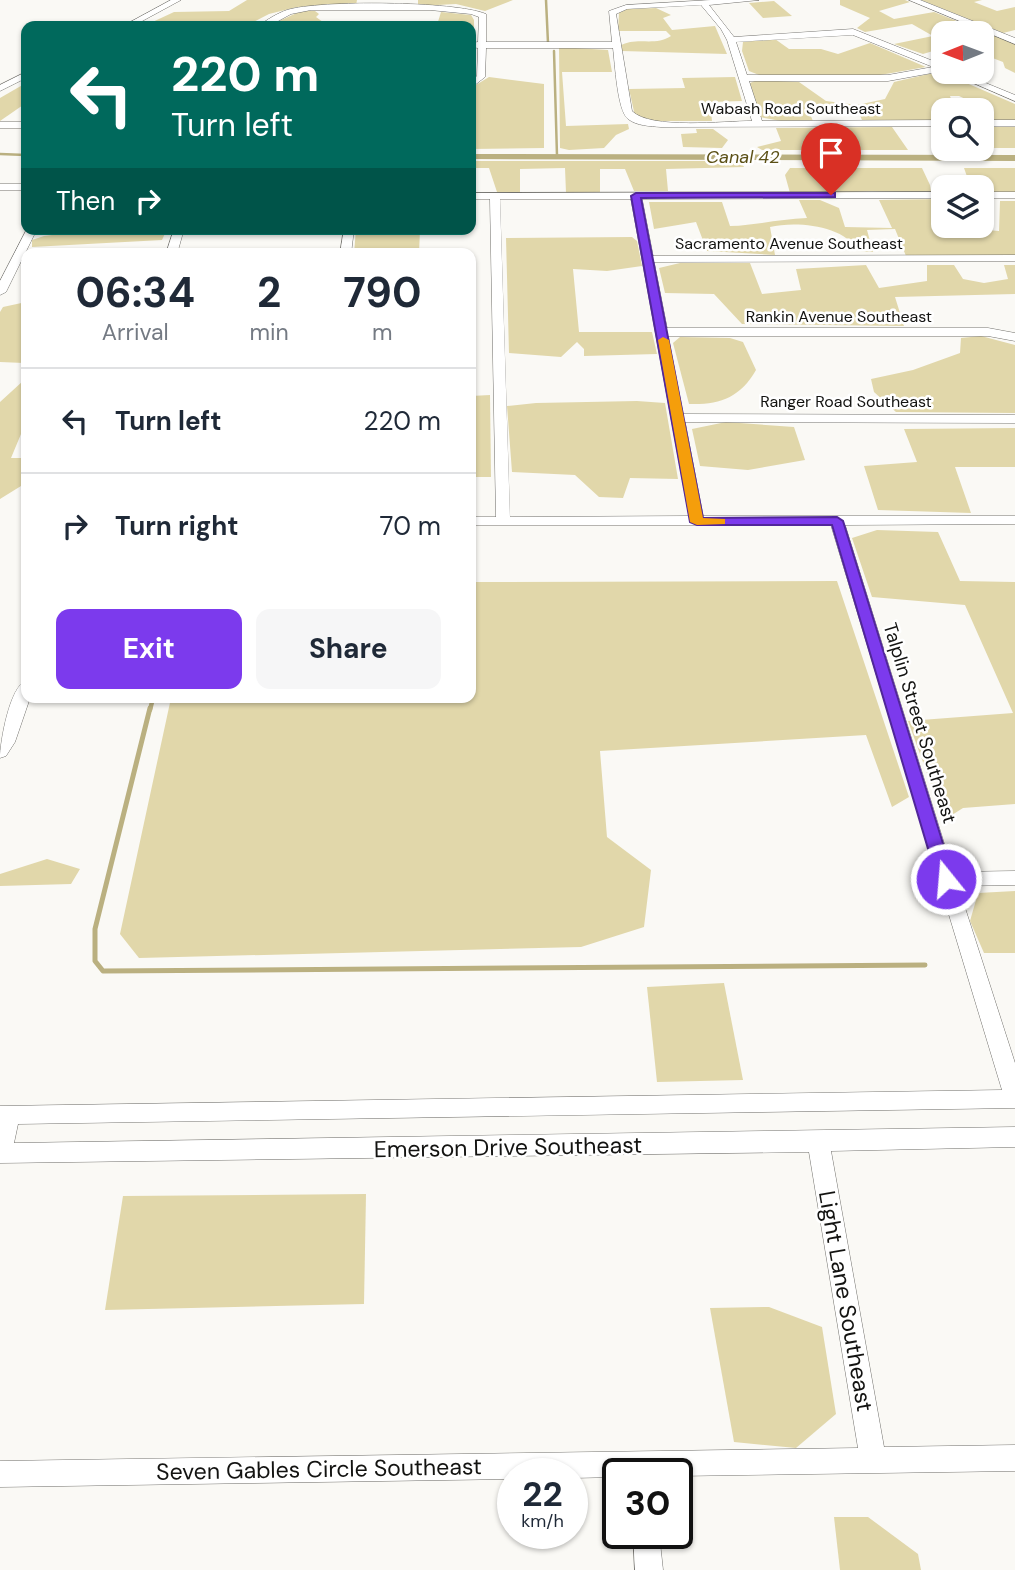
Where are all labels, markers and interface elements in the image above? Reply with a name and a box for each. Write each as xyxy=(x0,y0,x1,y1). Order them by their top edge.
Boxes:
north arrow xyxy=(931,21,994,84)
map controls xyxy=(931,21,994,238)
text: 220 m xyxy=(171,42,319,106)
icon: left xyxy=(56,49,147,140)
street label: Wabash Road Southeast xyxy=(701,98,881,119)
button: search xyxy=(931,98,994,161)
text: Turn left xyxy=(171,104,293,146)
pin xyxy=(801,123,861,195)
icon: arrive xyxy=(812,134,850,172)
water label: Canal 42 xyxy=(706,145,780,169)
button: layers xyxy=(931,175,994,238)
icon: right xyxy=(129,182,167,220)
text: Then xyxy=(56,184,115,218)
street label: Sacramento Avenue Southeast xyxy=(675,233,903,254)
text: 06:34 xyxy=(75,265,195,320)
text: 2 xyxy=(257,265,281,320)
text: 790 xyxy=(343,265,422,320)
street label: Rankin Avenue Southeast xyxy=(746,306,932,327)
text: Arrival xyxy=(102,317,169,347)
text: min xyxy=(249,317,289,347)
text: m xyxy=(372,317,393,347)
street label: Ranger Road Southeast xyxy=(760,391,932,412)
icon: left xyxy=(56,402,94,440)
text: Turn left xyxy=(115,404,222,438)
text: 220 m xyxy=(363,404,441,438)
icon: right xyxy=(56,507,94,545)
text: Turn right xyxy=(115,509,239,543)
text: 70 m xyxy=(380,509,441,543)
button: Exit xyxy=(56,609,242,689)
button: Share xyxy=(256,609,441,689)
street label: Talplin Street Southeast xyxy=(878,620,962,826)
position arrow xyxy=(909,842,983,916)
street label: Emerson Drive Southeast xyxy=(374,1130,642,1164)
street label: Light Lane Southeast xyxy=(812,1188,880,1414)
street label: Seven Gables Circle Southeast xyxy=(156,1451,482,1487)
speed limit sign: 30 xyxy=(602,1458,693,1549)
text: 22 xyxy=(522,1471,563,1517)
text: km/h xyxy=(521,1509,564,1533)

